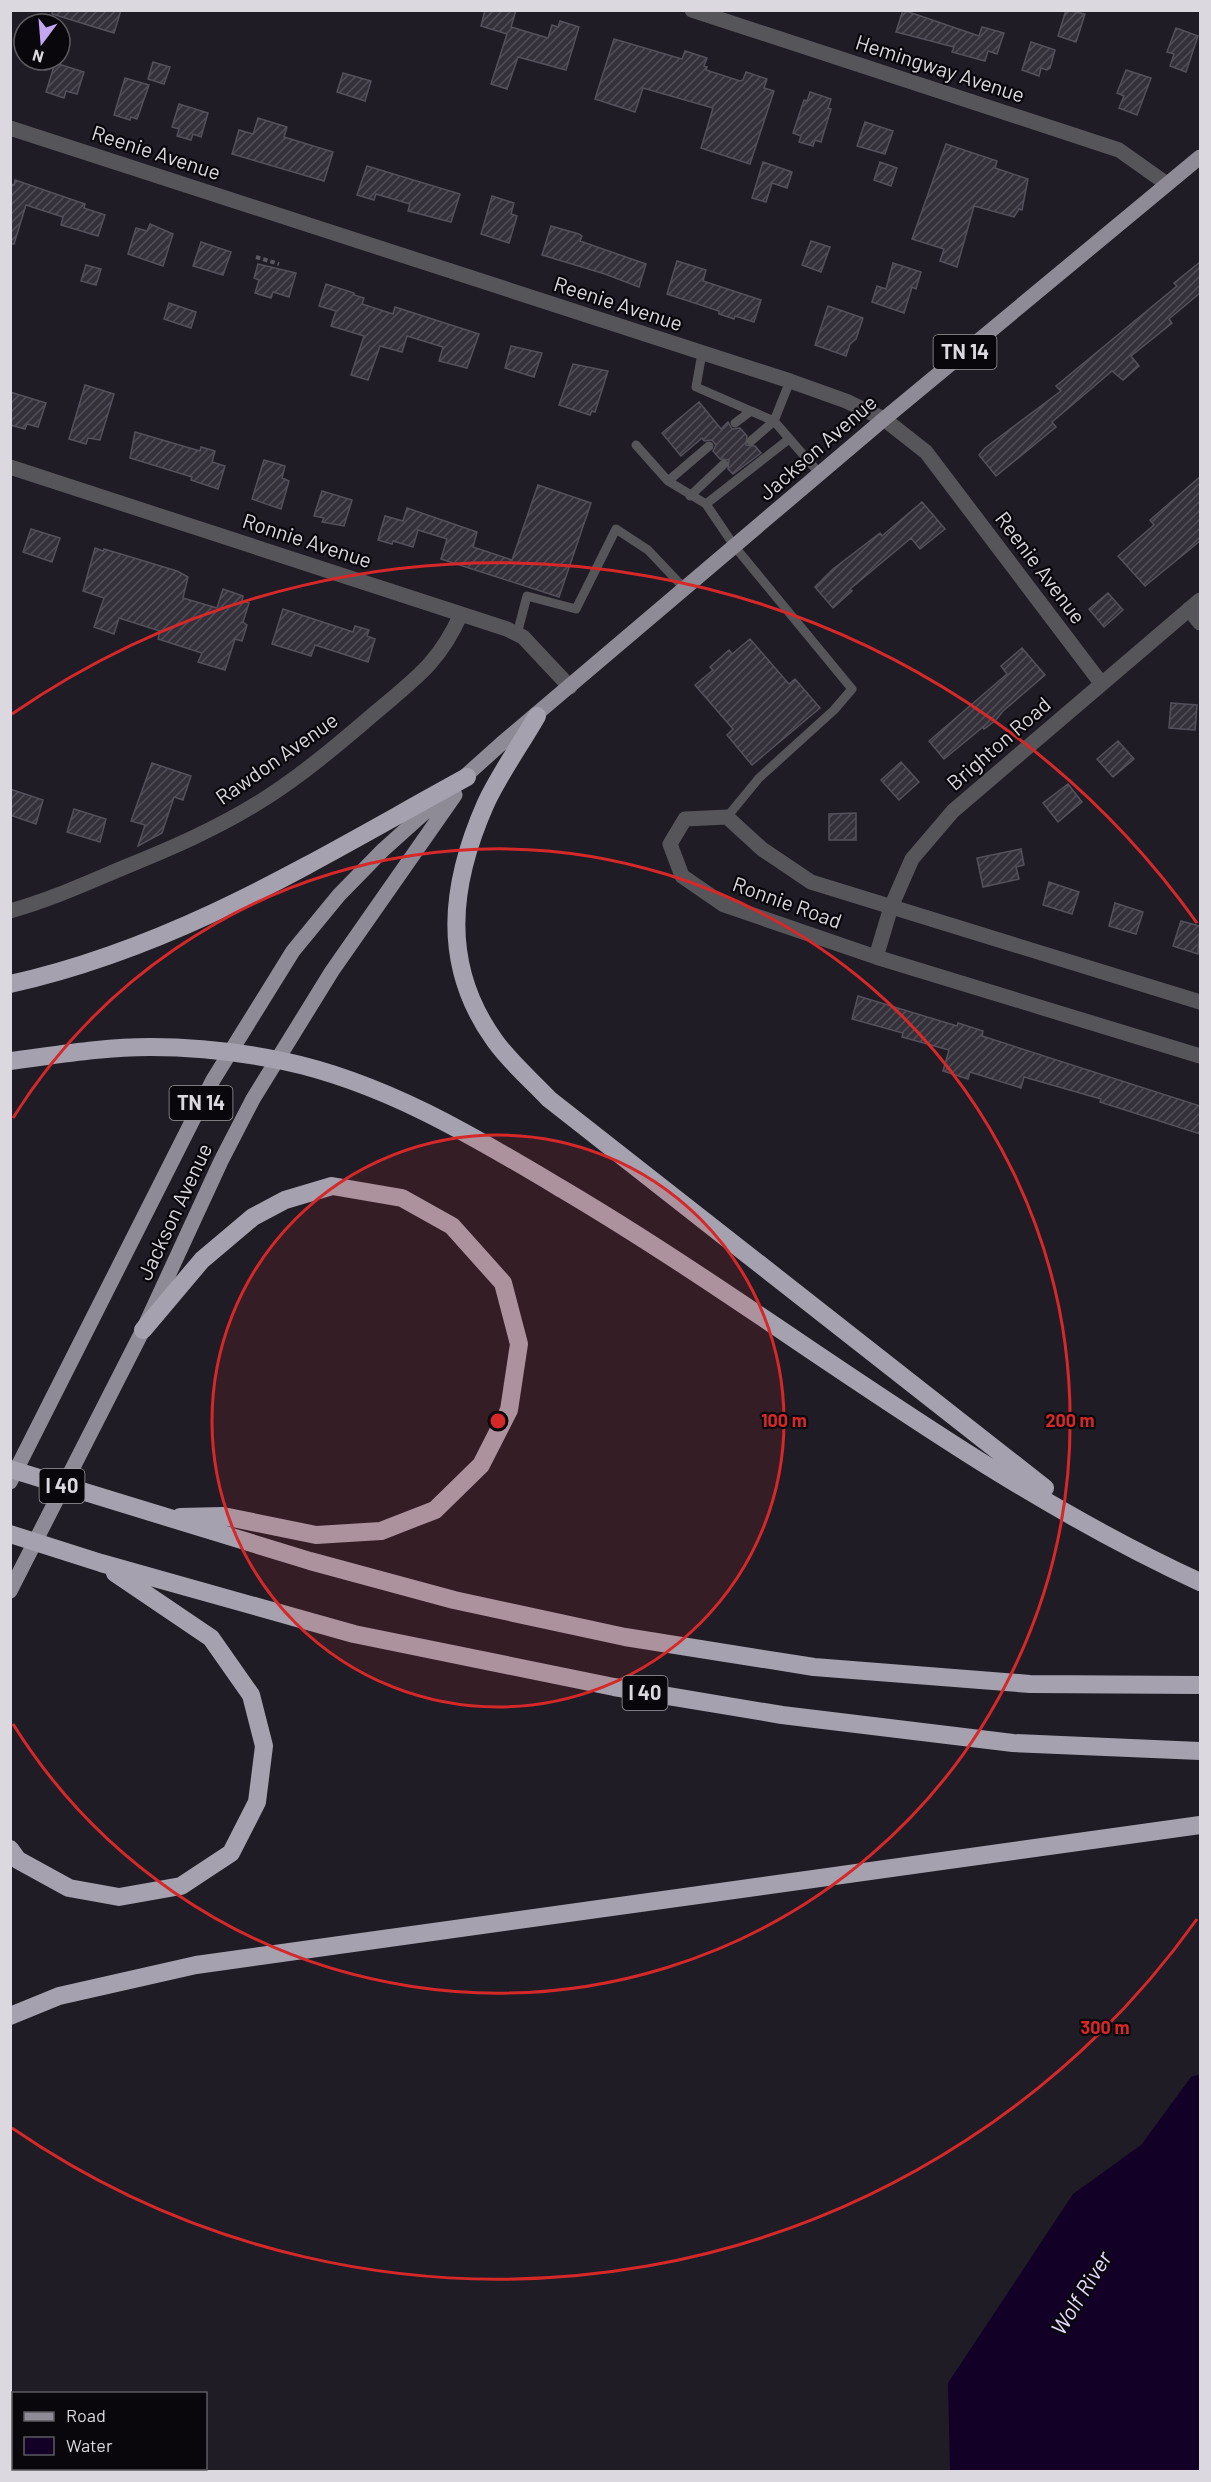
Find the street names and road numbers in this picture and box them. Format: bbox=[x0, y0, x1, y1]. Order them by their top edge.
street label: Hemingway Avenue bbox=[853, 28, 1028, 107]
street label: Reenie Avenue bbox=[89, 119, 224, 184]
street label: Reenie Avenue bbox=[551, 270, 686, 335]
road number: TN 14 bbox=[934, 335, 996, 369]
street label: Jackson Avenue bbox=[753, 389, 881, 505]
street label: Reenie Avenue bbox=[991, 506, 1091, 628]
street label: Ronnie Avenue bbox=[240, 507, 375, 572]
street label: Brighton Road bbox=[941, 691, 1055, 795]
street label: Rawdon Avenue bbox=[210, 706, 342, 809]
street label: Ronnie Road bbox=[730, 870, 845, 933]
road number: TN 14 bbox=[170, 1086, 232, 1120]
street label: Jackson Avenue bbox=[131, 1139, 216, 1284]
road number: I 40 bbox=[40, 1469, 84, 1503]
road number: I 40 bbox=[622, 1676, 668, 1710]

